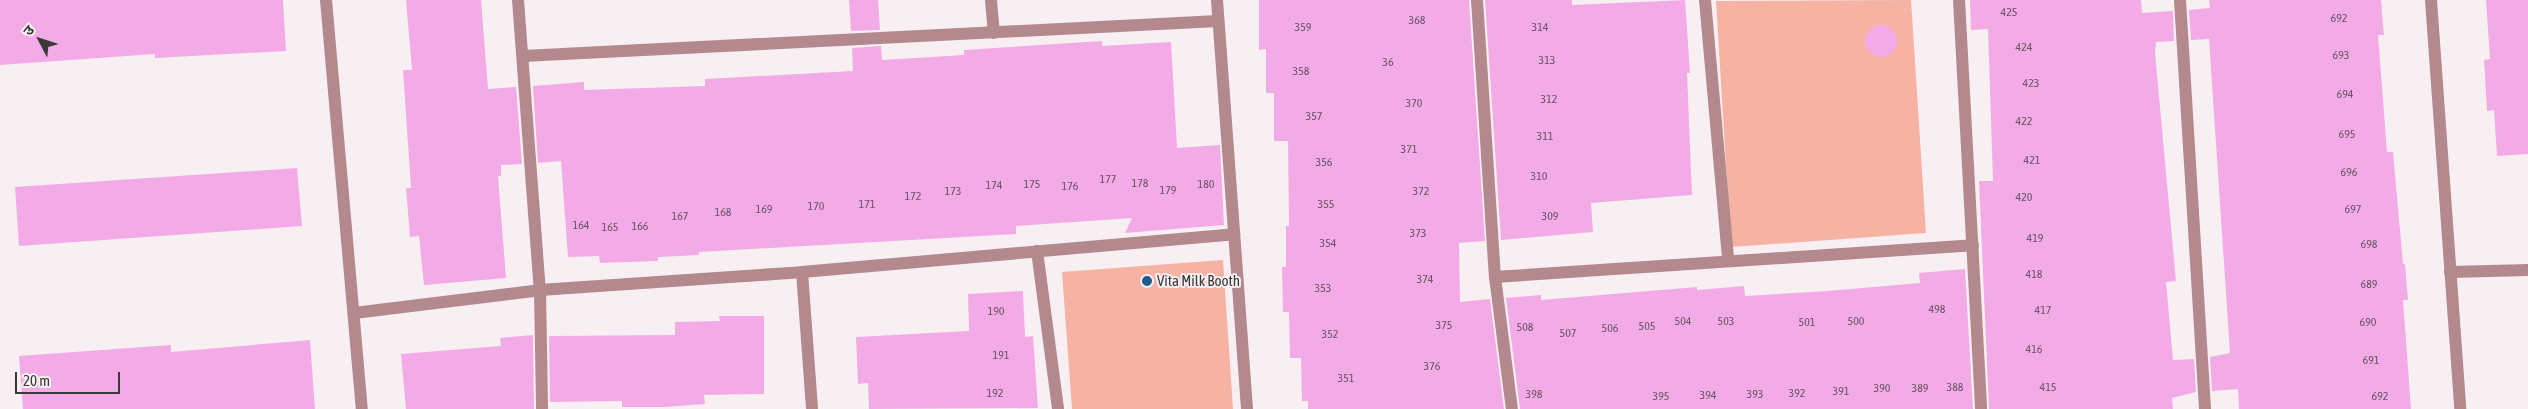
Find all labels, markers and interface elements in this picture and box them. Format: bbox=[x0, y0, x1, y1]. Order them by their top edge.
house number: 425 bbox=[2001, 6, 2017, 20]
house number: 692 bbox=[2331, 12, 2347, 26]
house number: 368 bbox=[1409, 14, 1425, 28]
north arrow bbox=[15, 15, 65, 65]
house number: 359 bbox=[1295, 21, 1311, 35]
house number: 314 bbox=[1532, 21, 1548, 35]
text: उ bbox=[20, 22, 37, 39]
house number: 424 bbox=[2016, 41, 2032, 55]
house number: 693 bbox=[2333, 49, 2349, 63]
house number: 313 bbox=[1539, 54, 1555, 68]
house number: 36 bbox=[1382, 56, 1394, 70]
house number: 358 bbox=[1293, 65, 1309, 79]
house number: 423 bbox=[2023, 77, 2039, 91]
house number: 694 bbox=[2337, 88, 2353, 102]
house number: 312 bbox=[1541, 93, 1557, 107]
house number: 370 bbox=[1406, 97, 1422, 111]
house number: 357 bbox=[1306, 110, 1322, 124]
house number: 422 bbox=[2016, 115, 2032, 129]
house number: 695 bbox=[2339, 128, 2355, 142]
house number: 311 bbox=[1537, 130, 1553, 144]
house number: 371 bbox=[1401, 143, 1417, 157]
house number: 421 bbox=[2024, 154, 2040, 168]
house number: 356 bbox=[1316, 156, 1332, 170]
house number: 696 bbox=[2341, 166, 2357, 180]
house number: 310 bbox=[1531, 170, 1547, 184]
house number: 177 bbox=[1100, 173, 1116, 187]
house number: 178 bbox=[1132, 177, 1148, 191]
house number: 175 bbox=[1024, 178, 1040, 192]
house number: 180 bbox=[1198, 178, 1214, 192]
house number: 174 bbox=[986, 179, 1002, 193]
house number: 176 bbox=[1062, 180, 1078, 194]
house number: 179 bbox=[1160, 184, 1176, 198]
house number: 173 bbox=[945, 185, 961, 199]
house number: 372 bbox=[1413, 185, 1429, 199]
house number: 172 bbox=[905, 190, 921, 204]
house number: 420 bbox=[2016, 191, 2032, 205]
house number: 171 bbox=[859, 198, 875, 212]
house number: 355 bbox=[1318, 198, 1334, 212]
house number: 170 bbox=[808, 200, 824, 214]
house number: 169 bbox=[756, 203, 772, 217]
house number: 697 bbox=[2345, 203, 2361, 217]
house number: 168 bbox=[715, 206, 731, 220]
house number: 167 bbox=[672, 210, 688, 224]
house number: 309 bbox=[1542, 210, 1558, 224]
house number: 164 bbox=[573, 219, 589, 233]
house number: 166 bbox=[632, 220, 648, 234]
house number: 165 bbox=[602, 221, 618, 235]
house number: 373 bbox=[1410, 227, 1426, 241]
house number: 419 bbox=[2027, 232, 2043, 246]
house number: 354 bbox=[1320, 237, 1336, 251]
house number: 698 bbox=[2361, 238, 2377, 252]
house number: 418 bbox=[2026, 268, 2042, 282]
place label: Vita Milk Booth bbox=[1157, 272, 1240, 290]
house number: 374 bbox=[1417, 273, 1433, 287]
marker: Vita Milk Booth bbox=[1141, 275, 1153, 287]
house number: 689 bbox=[2361, 278, 2377, 292]
house number: 353 bbox=[1315, 282, 1331, 296]
house number: 498 bbox=[1929, 303, 1945, 317]
house number: 417 bbox=[2035, 304, 2051, 318]
house number: 190 bbox=[988, 305, 1004, 319]
house number: 504 bbox=[1675, 315, 1691, 329]
house number: 503 bbox=[1718, 315, 1734, 329]
house number: 500 bbox=[1848, 315, 1864, 329]
house number: 501 bbox=[1799, 316, 1815, 330]
house number: 690 bbox=[2360, 316, 2376, 330]
house number: 375 bbox=[1436, 319, 1452, 333]
house number: 505 bbox=[1639, 320, 1655, 334]
house number: 508 bbox=[1517, 321, 1533, 335]
house number: 506 bbox=[1602, 322, 1618, 336]
house number: 507 bbox=[1560, 327, 1576, 341]
house number: 352 bbox=[1322, 328, 1338, 342]
house number: 416 bbox=[2026, 343, 2042, 357]
house number: 191 bbox=[993, 349, 1009, 363]
house number: 691 bbox=[2363, 354, 2379, 368]
house number: 376 bbox=[1424, 360, 1440, 374]
scale bar bbox=[18, 362, 122, 394]
text: 20 m bbox=[23, 372, 50, 389]
house number: 351 bbox=[1338, 372, 1354, 386]
house number: 388 bbox=[1947, 381, 1963, 395]
house number: 415 bbox=[2040, 381, 2056, 395]
house number: 390 bbox=[1874, 382, 1890, 396]
house number: 389 bbox=[1912, 382, 1928, 396]
house number: 391 bbox=[1833, 385, 1849, 399]
house number: 192 bbox=[987, 387, 1003, 401]
house number: 392 bbox=[1789, 387, 1805, 401]
house number: 398 bbox=[1526, 388, 1542, 402]
house number: 393 bbox=[1747, 388, 1763, 402]
house number: 394 bbox=[1700, 389, 1716, 403]
house number: 395 bbox=[1653, 390, 1669, 404]
house number: 692 bbox=[2372, 390, 2388, 404]

